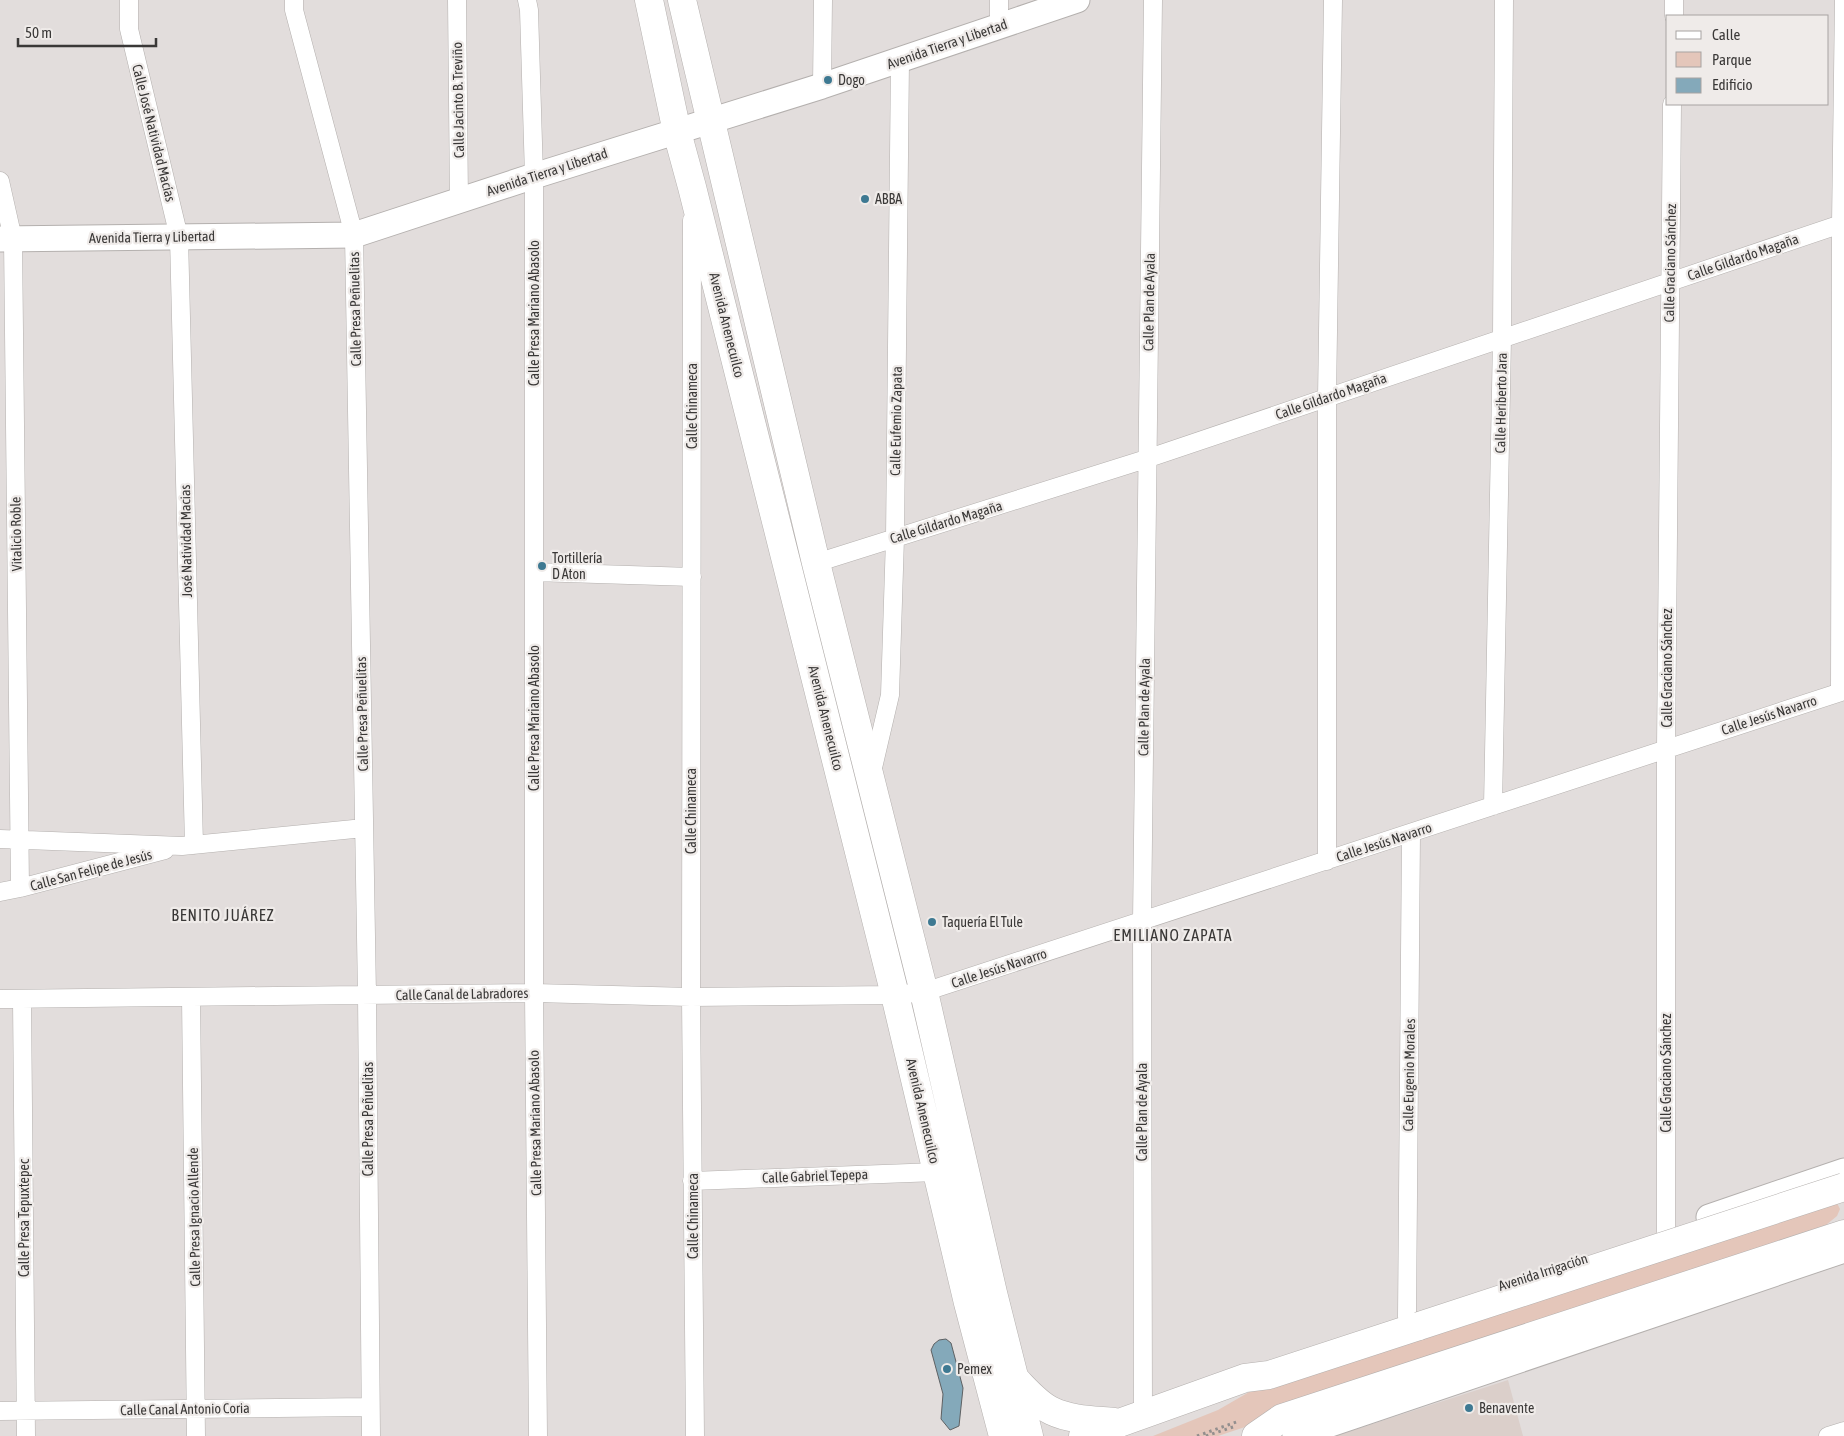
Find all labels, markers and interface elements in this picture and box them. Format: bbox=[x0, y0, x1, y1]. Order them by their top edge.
scale bar bbox=[18, 15, 155, 47]
legend bbox=[1666, 15, 1829, 105]
street label: Avenida Tierra y Libertad bbox=[885, 16, 1009, 72]
text: 50 m bbox=[25, 24, 52, 41]
text: Calle bbox=[1712, 26, 1741, 43]
street label: Calle Jacinto B. Treviño bbox=[449, 42, 467, 158]
text: Parque bbox=[1712, 51, 1752, 68]
street label: Calle José Natividad Macías bbox=[129, 63, 179, 203]
place label: Dogo bbox=[838, 72, 865, 88]
marker: Dogo bbox=[822, 74, 834, 86]
text: Edificio bbox=[1712, 76, 1753, 93]
street label: Avenida Tierra y Libertad bbox=[484, 145, 610, 199]
place label: ABBA bbox=[875, 191, 902, 207]
marker: ABBA bbox=[859, 193, 871, 205]
street label: Calle Graciano Sánchez bbox=[1661, 203, 1679, 323]
street label: Avenida Tierra y Libertad bbox=[89, 228, 215, 246]
street label: Calle Gildardo Magaña bbox=[1685, 230, 1801, 284]
street label: Calle Presa Mariano Abasolo bbox=[526, 240, 542, 386]
street label: Calle Presa Peñuelitas bbox=[346, 252, 364, 366]
street label: Calle Plan de Ayala bbox=[1140, 253, 1158, 351]
street label: Avenida Anenecuilco bbox=[706, 271, 748, 379]
street label: Calle Heriberto Jara bbox=[1492, 352, 1510, 454]
street label: Calle Chinameca bbox=[684, 363, 700, 449]
street label: Calle Eufemio Zapata bbox=[887, 366, 905, 476]
street label: Calle Gildardo Magaña bbox=[1273, 369, 1389, 423]
street label: José Natividad Macias bbox=[177, 484, 195, 597]
street label: Vitalicio Roble bbox=[7, 497, 25, 571]
street label: Calle Gildardo Magaña bbox=[888, 497, 1004, 547]
place label: Tortillería D Aton bbox=[552, 550, 603, 582]
marker: Tortillería D Aton bbox=[536, 560, 548, 572]
street label: Calle Graciano Sánchez bbox=[1659, 609, 1675, 727]
street label: Calle Presa Mariano Abasolo bbox=[526, 645, 542, 791]
street label: Calle Presa Peñuelitas bbox=[353, 657, 371, 771]
street label: Calle Plan de Ayala bbox=[1135, 658, 1153, 756]
street label: Avenida Anenecuilco bbox=[805, 664, 847, 772]
street label: Calle Jesús Navarro bbox=[1719, 692, 1819, 738]
street label: Calle Chinameca bbox=[683, 768, 699, 854]
street label: Calle Jesús Navarro bbox=[1334, 819, 1434, 865]
street label: Calle San Felipe de Jesús bbox=[28, 846, 154, 894]
district label: BENITO JUÁREZ bbox=[171, 906, 275, 924]
place label: Taquería El Tule bbox=[942, 914, 1023, 930]
marker: Taquería El Tule bbox=[926, 916, 938, 928]
district label: EMILIANO ZAPATA bbox=[1113, 926, 1233, 944]
street label: Calle Jesús Navarro bbox=[949, 945, 1049, 991]
street label: Calle Canal de Labradores bbox=[396, 985, 528, 1003]
street label: Calle Graciano Sánchez bbox=[1658, 1014, 1674, 1132]
street label: Calle Eugenio Morales bbox=[1400, 1018, 1418, 1132]
street label: Calle Presa Mariano Abasolo bbox=[526, 1050, 544, 1196]
street label: Avenida Anenecuilco bbox=[903, 1057, 943, 1165]
street label: Calle Presa Peñuelitas bbox=[360, 1062, 376, 1176]
street label: Calle Plan de Ayala bbox=[1134, 1063, 1150, 1161]
street label: Calle Presa Ignacio Allende bbox=[185, 1147, 203, 1287]
street label: Calle Presa Tepuxtepec bbox=[16, 1158, 32, 1277]
street label: Calle Gabriel Tepepa bbox=[762, 1166, 868, 1186]
street label: Calle Chinameca bbox=[685, 1173, 701, 1259]
street label: Avenida Irrigación bbox=[1496, 1250, 1590, 1294]
place label: Pemex bbox=[957, 1361, 992, 1377]
marker: Pemex bbox=[941, 1363, 953, 1375]
street label: Calle Canal Antonio Coria bbox=[120, 1400, 250, 1418]
place label: Benavente bbox=[1479, 1400, 1534, 1416]
marker: Benavente bbox=[1463, 1402, 1475, 1414]

